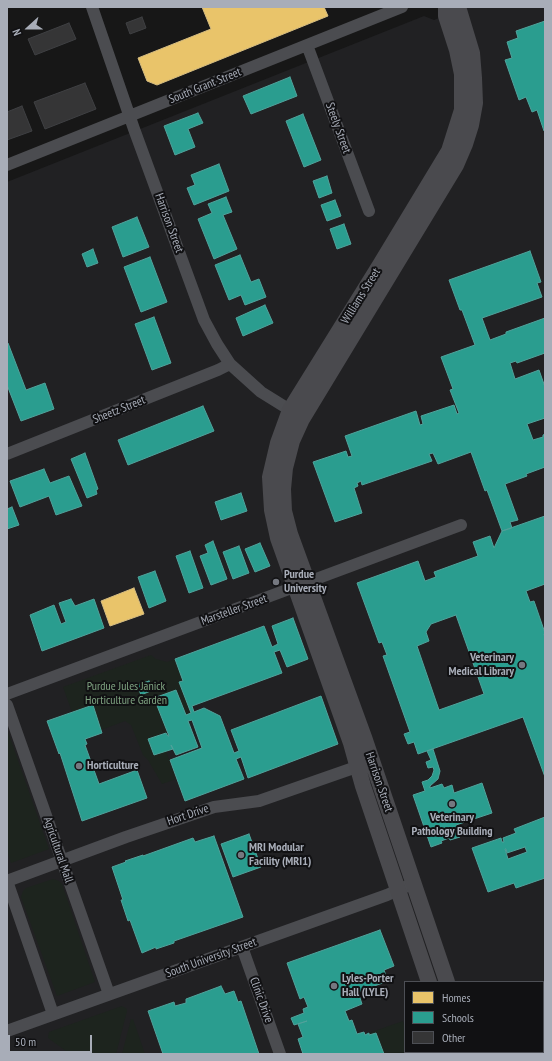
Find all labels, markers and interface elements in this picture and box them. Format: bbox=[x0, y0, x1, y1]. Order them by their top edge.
north arrow bbox=[8, 8, 48, 48]
text: N bbox=[9, 27, 24, 38]
street label: South Grant Street bbox=[167, 65, 243, 107]
street label: Steely Street bbox=[322, 101, 354, 155]
street label: Harrison Street bbox=[152, 191, 186, 255]
street label: Williams Street bbox=[338, 266, 384, 326]
street label: Sheetz Street bbox=[91, 393, 147, 427]
place label: Purdue University bbox=[284, 568, 327, 596]
marker: Purdue University bbox=[271, 577, 281, 587]
street label: Marsteller Street bbox=[199, 591, 269, 629]
place label: Veterinary Medical Library bbox=[448, 651, 514, 679]
marker: Veterinary Medical Library bbox=[517, 660, 527, 670]
park label: Purdue Jules Janick Horticulture Garden bbox=[85, 680, 167, 708]
street label: Harrison Street bbox=[362, 750, 396, 814]
place label: Horticulture bbox=[87, 759, 139, 773]
marker: Horticulture bbox=[74, 761, 84, 771]
marker: Veterinary Pathology Building bbox=[447, 799, 457, 809]
street label: Hort Drive bbox=[165, 801, 211, 829]
place label: Veterinary Pathology Building bbox=[411, 811, 493, 839]
street label: Agricultural Mall bbox=[40, 815, 76, 885]
place label: MRI Modular Facility (MRI1) bbox=[249, 841, 311, 869]
marker: MRI Modular Facility (MRI1) bbox=[236, 850, 246, 860]
street label: South University Street bbox=[164, 935, 258, 981]
place label: Lyles-Porter Hall (LYLE) bbox=[342, 972, 394, 1000]
street label: Clinic Drive bbox=[246, 975, 276, 1025]
marker: Lyles-Porter Hall (LYLE) bbox=[329, 981, 339, 991]
legend bbox=[404, 981, 544, 1053]
text: Homes bbox=[442, 990, 470, 1005]
text: Schools bbox=[442, 1010, 474, 1025]
scale bar bbox=[10, 1027, 94, 1053]
text: Other bbox=[442, 1030, 465, 1045]
text: 50 m bbox=[15, 1034, 36, 1049]

